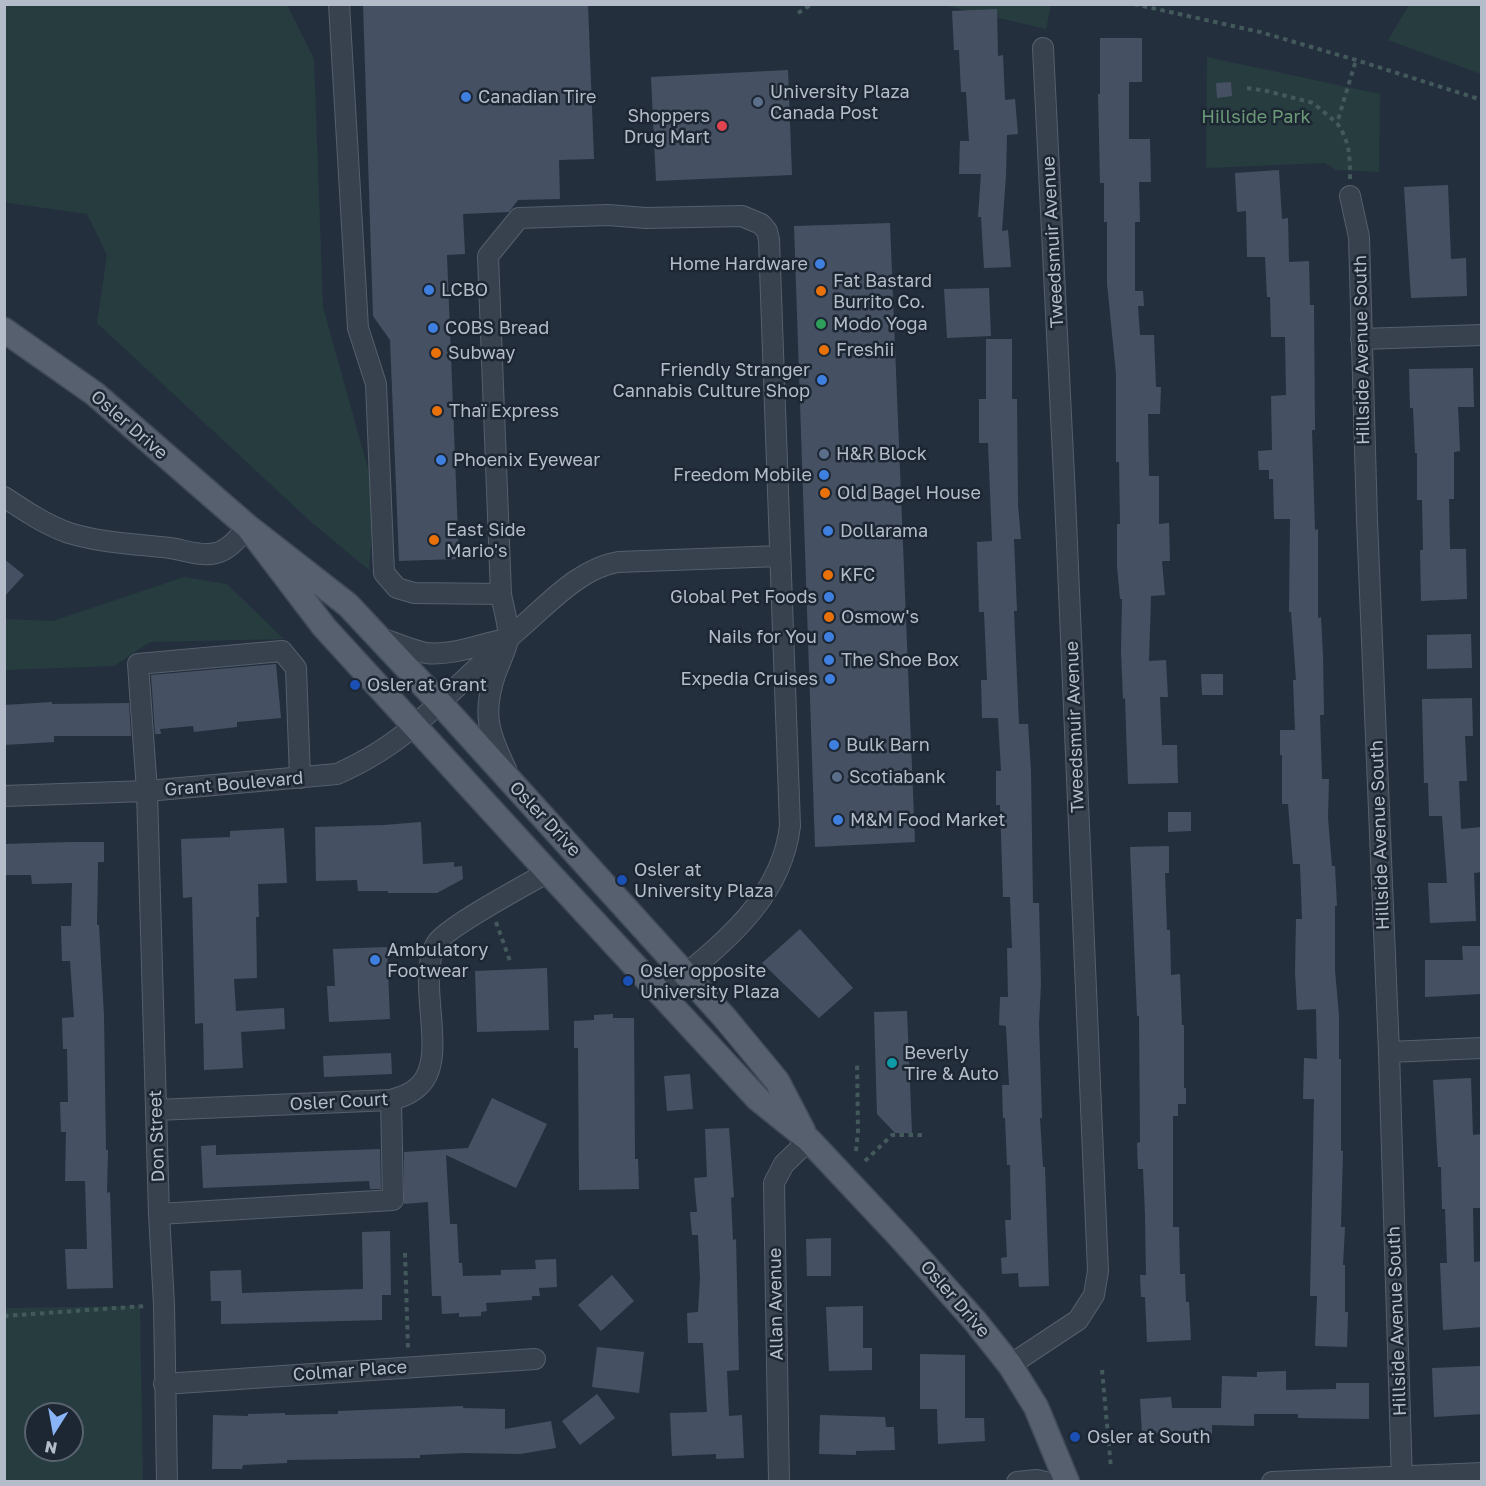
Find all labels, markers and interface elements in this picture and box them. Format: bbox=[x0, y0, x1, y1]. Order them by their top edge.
place label: University Plaza Canada Post bbox=[770, 81, 910, 124]
place label: Canadian Tire bbox=[478, 86, 597, 108]
marker: Canadian Tire bbox=[459, 90, 473, 104]
marker: University Plaza Canada Post bbox=[751, 95, 765, 109]
place label: Shoppers Drug Mart bbox=[624, 105, 710, 148]
park label: Hillside Park bbox=[1201, 106, 1311, 128]
marker: Shoppers Drug Mart bbox=[715, 119, 729, 133]
street label: Tweedsmuir Avenue bbox=[1038, 155, 1068, 329]
place label: Home Hardware bbox=[669, 253, 808, 275]
street label: Hillside Avenue South bbox=[1350, 255, 1374, 445]
marker: Home Hardware bbox=[813, 257, 827, 271]
place label: Fat Bastard Burrito Co. bbox=[833, 270, 932, 312]
place label: LCBO bbox=[441, 279, 488, 301]
marker: LCBO bbox=[422, 283, 436, 297]
marker: Fat Bastard Burrito Co. bbox=[814, 284, 828, 298]
place label: Modo Yoga bbox=[833, 313, 928, 335]
place label: COBS Bread bbox=[445, 317, 549, 339]
marker: Modo Yoga bbox=[814, 317, 828, 331]
marker: COBS Bread bbox=[426, 321, 440, 335]
place label: Freshii bbox=[836, 339, 894, 361]
place label: Subway bbox=[448, 342, 515, 364]
marker: Freshii bbox=[817, 343, 831, 357]
marker: Subway bbox=[429, 346, 443, 360]
place label: Friendly Stranger Cannabis Culture Shop bbox=[612, 359, 810, 401]
marker: Friendly Stranger Cannabis Culture Shop bbox=[815, 373, 829, 387]
street label: Osler Drive bbox=[86, 386, 172, 464]
place label: Thaï Express bbox=[449, 400, 559, 422]
marker: Thaï Express bbox=[430, 404, 444, 418]
place label: H&R Block bbox=[836, 443, 927, 465]
marker: H&R Block bbox=[817, 447, 831, 461]
place label: Phoenix Eyewear bbox=[453, 449, 600, 471]
marker: Phoenix Eyewear bbox=[434, 453, 448, 467]
place label: Freedom Mobile bbox=[673, 464, 812, 486]
marker: Freedom Mobile bbox=[817, 468, 831, 482]
place label: Old Bagel House bbox=[837, 482, 981, 504]
marker: Old Bagel House bbox=[818, 486, 832, 500]
place label: East Side Mario's bbox=[446, 519, 526, 562]
place label: Dollarama bbox=[840, 520, 928, 542]
marker: Dollarama bbox=[821, 524, 835, 538]
marker: East Side Mario's bbox=[427, 533, 441, 547]
place label: KFC bbox=[840, 564, 875, 586]
marker: KFC bbox=[821, 568, 835, 582]
place label: Global Pet Foods bbox=[670, 586, 817, 608]
marker: Global Pet Foods bbox=[822, 590, 836, 604]
place label: Osmow's bbox=[841, 606, 919, 628]
marker: Osmow's bbox=[822, 610, 836, 624]
place label: Nails for You bbox=[708, 626, 817, 648]
marker: Nails for You bbox=[822, 630, 836, 644]
street label: Tweedsmuir Avenue bbox=[1061, 641, 1089, 813]
place label: The Shoe Box bbox=[841, 649, 959, 671]
marker: The Shoe Box bbox=[822, 653, 836, 667]
place label: Expedia Cruises bbox=[681, 668, 818, 690]
marker: Expedia Cruises bbox=[823, 672, 837, 686]
place label: Osler at Grant bbox=[367, 674, 487, 696]
marker: Osler at Grant bbox=[348, 678, 362, 692]
place label: Bulk Barn bbox=[846, 734, 930, 756]
marker: Bulk Barn bbox=[827, 738, 841, 752]
street label: Hillside Avenue South bbox=[1366, 740, 1394, 930]
place label: Scotiabank bbox=[849, 766, 946, 788]
street label: Grant Boulevard bbox=[164, 767, 304, 801]
marker: Scotiabank bbox=[830, 770, 844, 784]
street label: Osler Drive bbox=[505, 777, 585, 861]
place label: M&M Food Market bbox=[850, 809, 1005, 831]
marker: M&M Food Market bbox=[831, 813, 845, 827]
place label: Osler at University Plaza bbox=[634, 859, 774, 902]
marker: Osler at University Plaza bbox=[615, 873, 629, 887]
place label: Ambulatory Footwear bbox=[387, 939, 488, 982]
marker: Ambulatory Footwear bbox=[368, 953, 382, 967]
place label: Osler opposite University Plaza bbox=[640, 960, 780, 1002]
marker: Osler opposite University Plaza bbox=[621, 974, 635, 988]
place label: Beverly Tire & Auto bbox=[904, 1042, 999, 1084]
marker: Beverly Tire & Auto bbox=[885, 1056, 899, 1070]
street label: Osler Court bbox=[289, 1089, 389, 1115]
street label: Don Street bbox=[145, 1090, 169, 1182]
street label: Hillside Avenue South bbox=[1383, 1226, 1411, 1416]
street label: Allan Avenue bbox=[764, 1248, 788, 1360]
street label: Osler Drive bbox=[916, 1256, 994, 1342]
street label: Colmar Place bbox=[292, 1356, 408, 1386]
north arrow bbox=[24, 1402, 84, 1462]
place label: Osler at South bbox=[1087, 1426, 1211, 1448]
marker: Osler at South bbox=[1068, 1430, 1082, 1444]
text: N bbox=[43, 1437, 59, 1459]

